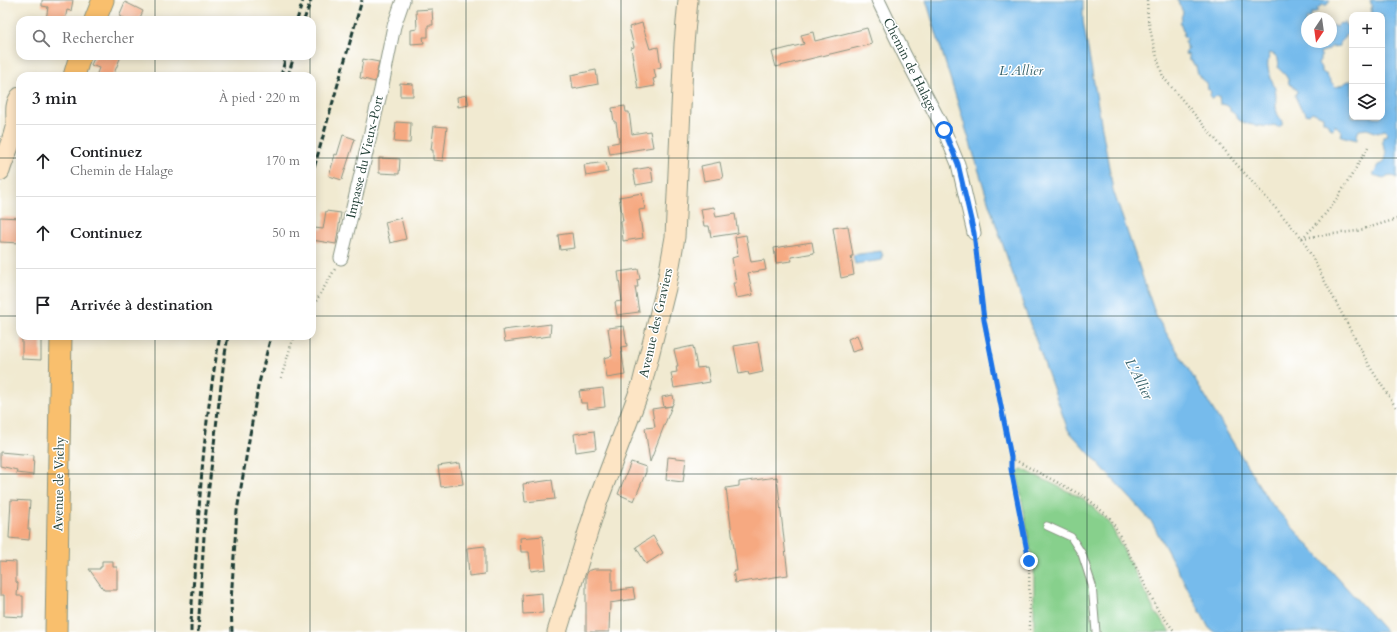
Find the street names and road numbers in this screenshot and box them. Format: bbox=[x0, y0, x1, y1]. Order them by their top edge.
street label: Chemin de Halage bbox=[879, 15, 942, 115]
street label: Impasse du Vieux-Port bbox=[342, 94, 388, 220]
street label: Avenue des Graviers bbox=[635, 266, 677, 380]
street label: Avenue de Vichy bbox=[49, 436, 69, 532]

